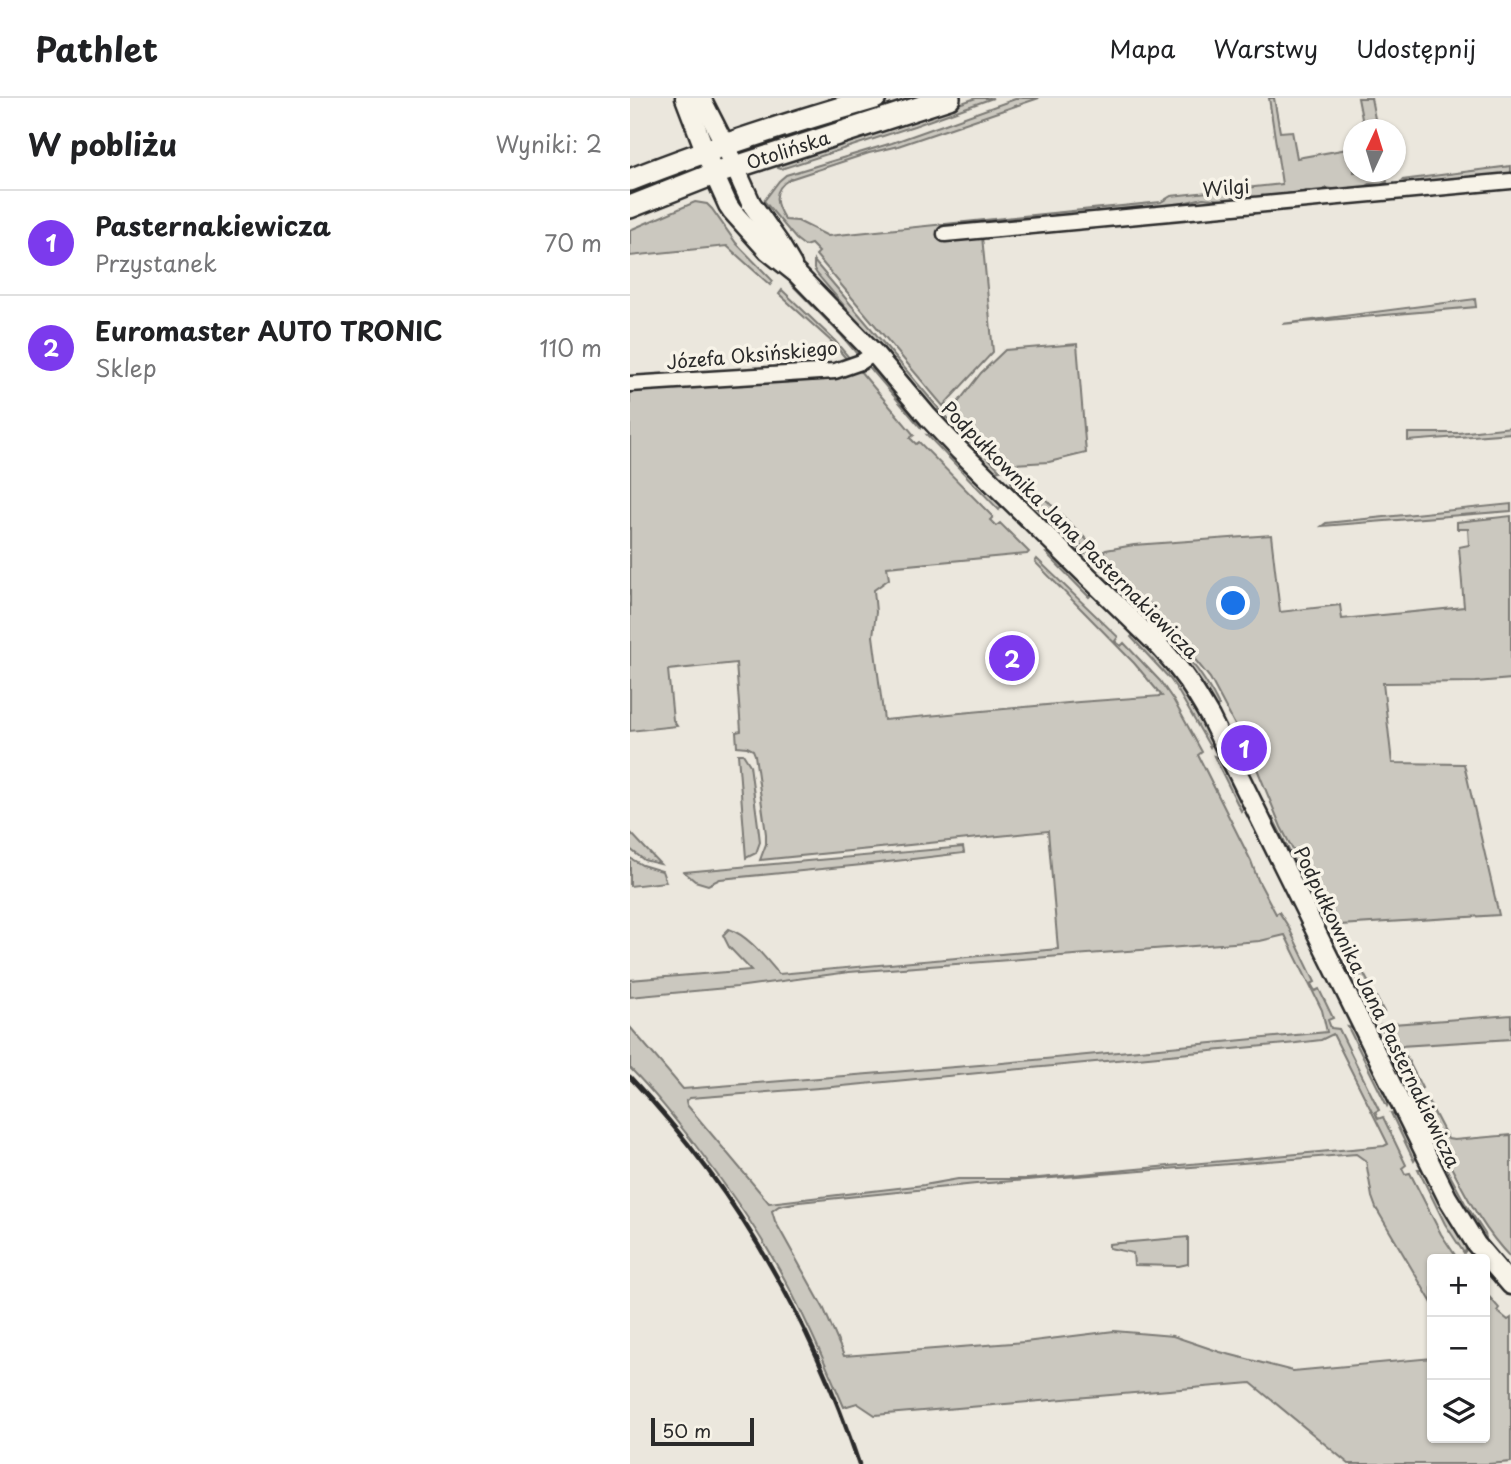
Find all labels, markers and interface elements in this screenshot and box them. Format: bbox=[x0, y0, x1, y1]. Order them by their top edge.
text: Pathlet bbox=[35, 23, 158, 73]
text: Mapa bbox=[1109, 30, 1175, 66]
text: Warstwy bbox=[1213, 30, 1318, 66]
text: Udostępnij bbox=[1356, 30, 1476, 66]
north arrow bbox=[1343, 119, 1406, 182]
text: W pobliżu bbox=[28, 121, 177, 166]
street label: Otolińska bbox=[742, 122, 833, 176]
text: Wyniki: 2 bbox=[496, 126, 602, 161]
street label: Wilgi bbox=[1201, 171, 1251, 203]
text: Pasternakiewicza bbox=[95, 206, 331, 245]
text: 1 bbox=[46, 225, 57, 260]
text: 70 m bbox=[544, 225, 602, 260]
text: Przystanek bbox=[95, 245, 217, 280]
text: Euromaster AUTO TRONIC bbox=[95, 311, 442, 350]
text: 2 bbox=[43, 330, 59, 365]
text: 110 m bbox=[540, 330, 602, 365]
street label: Józefa Oksińskiego bbox=[665, 333, 839, 375]
text: Sklep bbox=[95, 350, 157, 385]
street label: Podpułkownika Jana Pasternakiewicza bbox=[935, 394, 1207, 665]
your location bbox=[1216, 586, 1250, 620]
pin: 2 bbox=[989, 632, 1035, 684]
pin: 1 bbox=[1221, 722, 1267, 774]
street label: Podpułkownika Jana Pasternakiewicza bbox=[1288, 841, 1469, 1173]
map controls bbox=[1427, 1254, 1490, 1443]
button: + bbox=[1427, 1254, 1490, 1317]
button: − bbox=[1427, 1317, 1490, 1380]
button: layers bbox=[1427, 1380, 1490, 1443]
scale bar bbox=[651, 1415, 754, 1447]
text: 50 m bbox=[662, 1416, 711, 1444]

